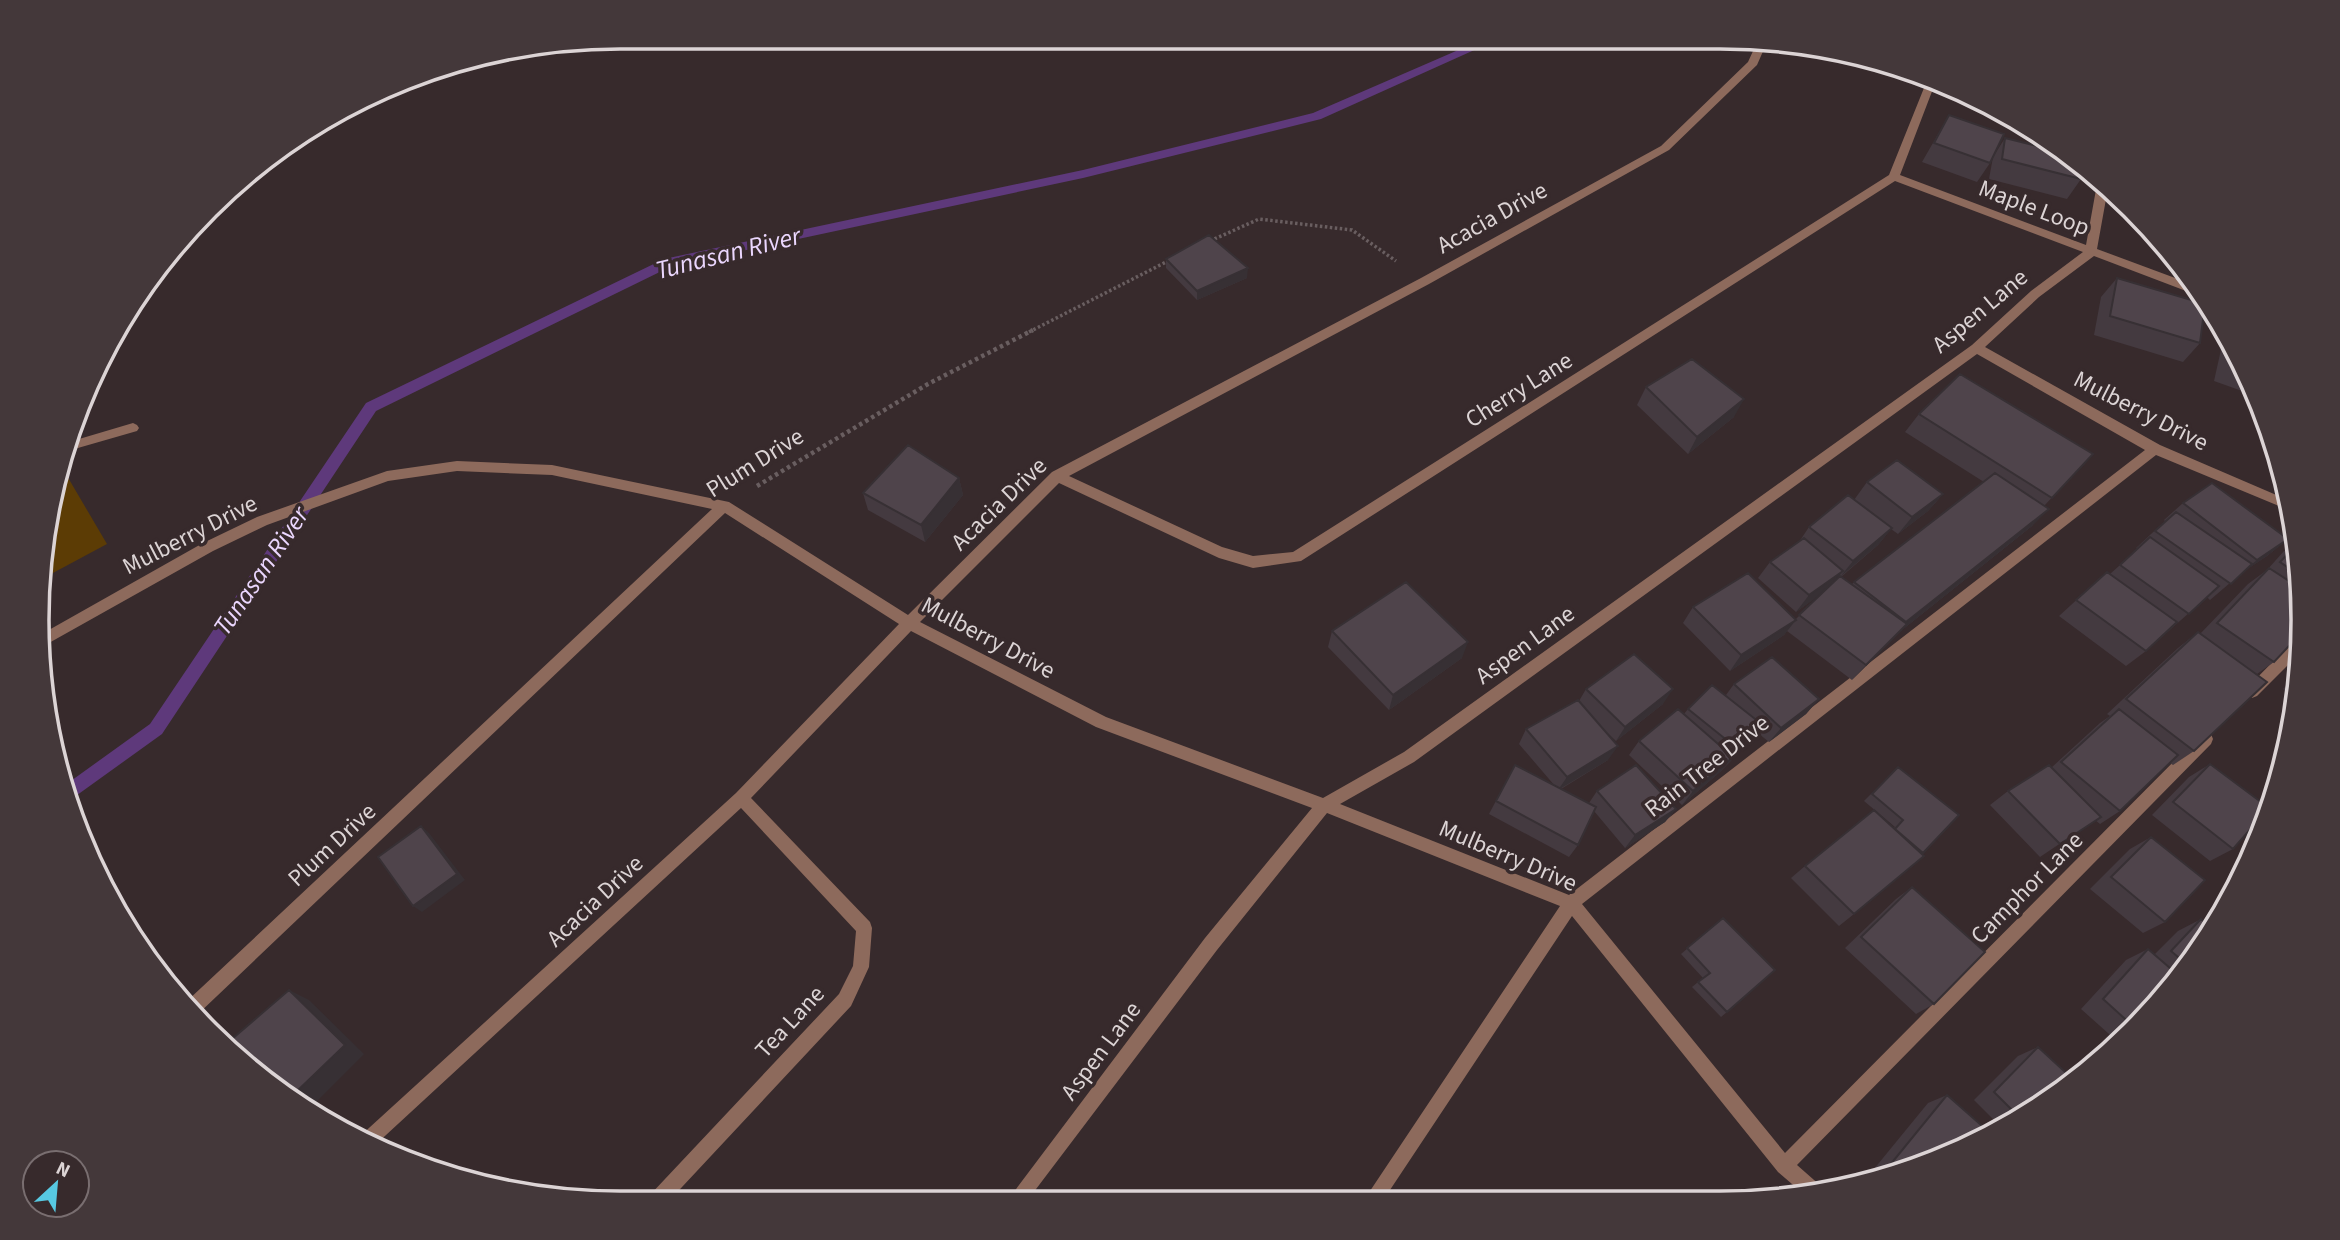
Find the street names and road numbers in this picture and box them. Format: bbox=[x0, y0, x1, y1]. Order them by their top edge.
street label: Maple Loop bbox=[1973, 171, 2095, 245]
street label: Acacia Drive bbox=[1430, 173, 1554, 263]
street label: Aspen Lane bbox=[1924, 260, 2036, 362]
street label: Cherry Lane bbox=[1459, 343, 1579, 437]
street label: Mulberry Drive bbox=[2068, 362, 2214, 460]
street label: Plum Drive bbox=[699, 419, 811, 507]
street label: Acacia Drive bbox=[943, 449, 1055, 559]
street label: Mulberry Drive bbox=[117, 486, 263, 584]
street label: Mulberry Drive bbox=[915, 588, 1061, 688]
street label: Aspen Lane bbox=[1468, 597, 1582, 693]
street label: Rain Tree Drive bbox=[1637, 706, 1777, 826]
street label: Plum Drive bbox=[280, 795, 384, 895]
street label: Mulberry Drive bbox=[1433, 811, 1583, 901]
street label: Camphor Lane bbox=[1963, 824, 2091, 952]
street label: Acacia Drive bbox=[539, 847, 651, 955]
street label: Tea Lane bbox=[747, 978, 833, 1066]
street label: Aspen Lane bbox=[1052, 994, 1150, 1108]

